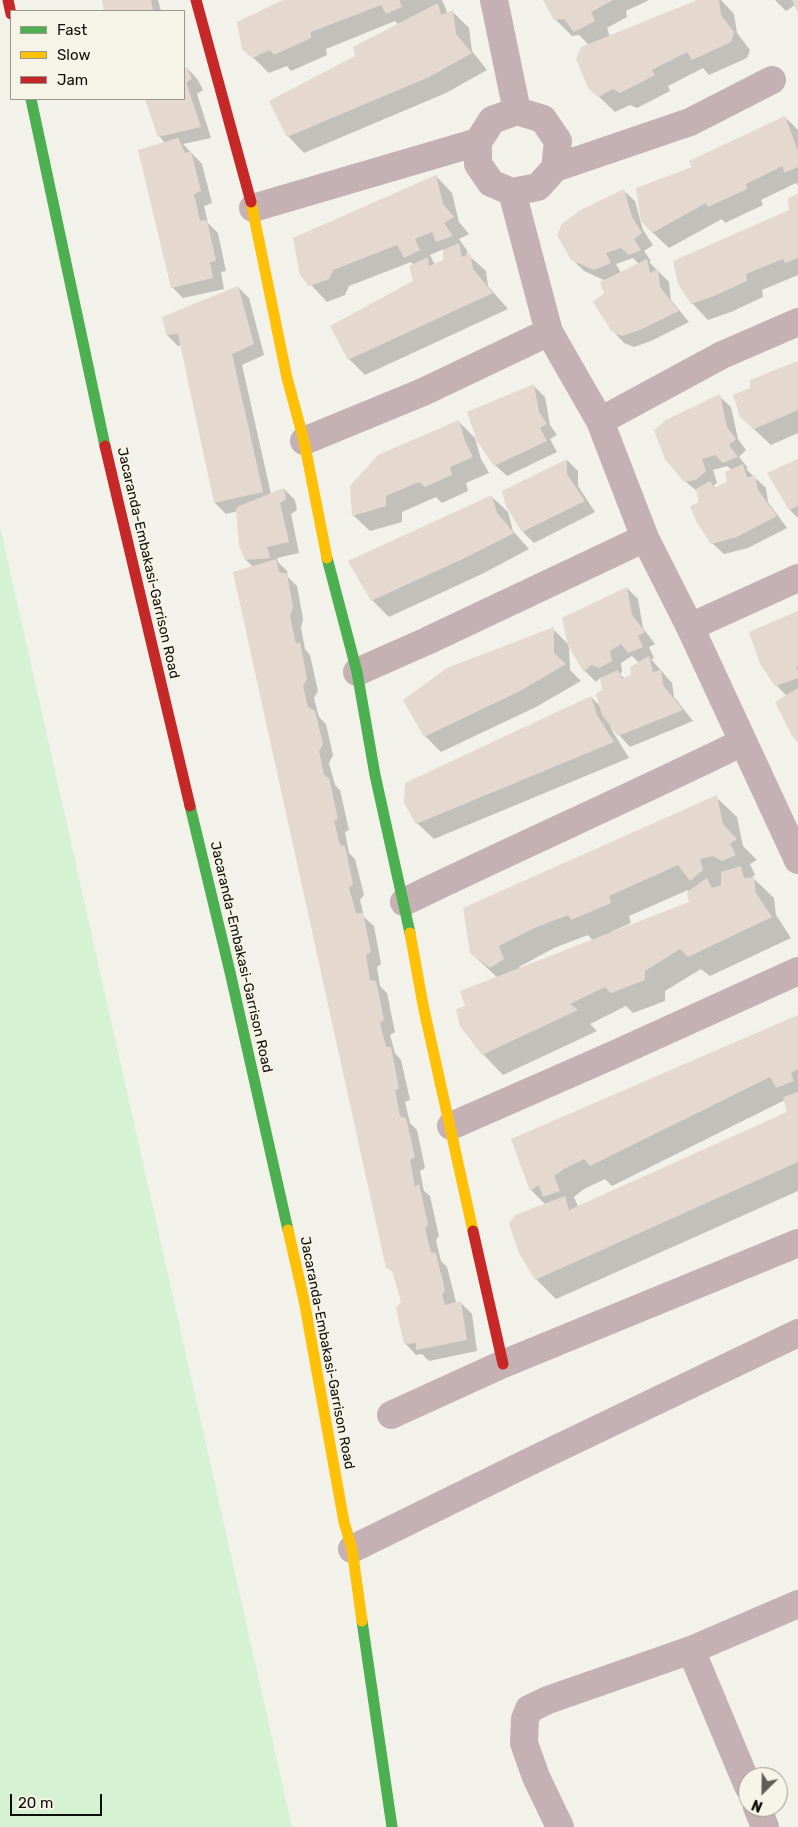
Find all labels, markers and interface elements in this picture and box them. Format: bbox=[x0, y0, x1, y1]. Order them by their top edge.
legend bbox=[10, 10, 185, 100]
text: Fast bbox=[57, 21, 87, 39]
text: Slow bbox=[57, 46, 90, 64]
text: Jam bbox=[57, 71, 88, 89]
street label: Jacaranda-Embakasi-Garrison Road bbox=[113, 446, 183, 680]
street label: Jacaranda-Embakasi-Garrison Road bbox=[206, 840, 276, 1074]
street label: Jacaranda-Embakasi-Garrison Road bbox=[296, 1235, 358, 1471]
north arrow bbox=[738, 1767, 788, 1817]
scale bar bbox=[12, 1784, 105, 1816]
text: 20 m bbox=[18, 1794, 53, 1812]
text: N bbox=[749, 1796, 765, 1815]

